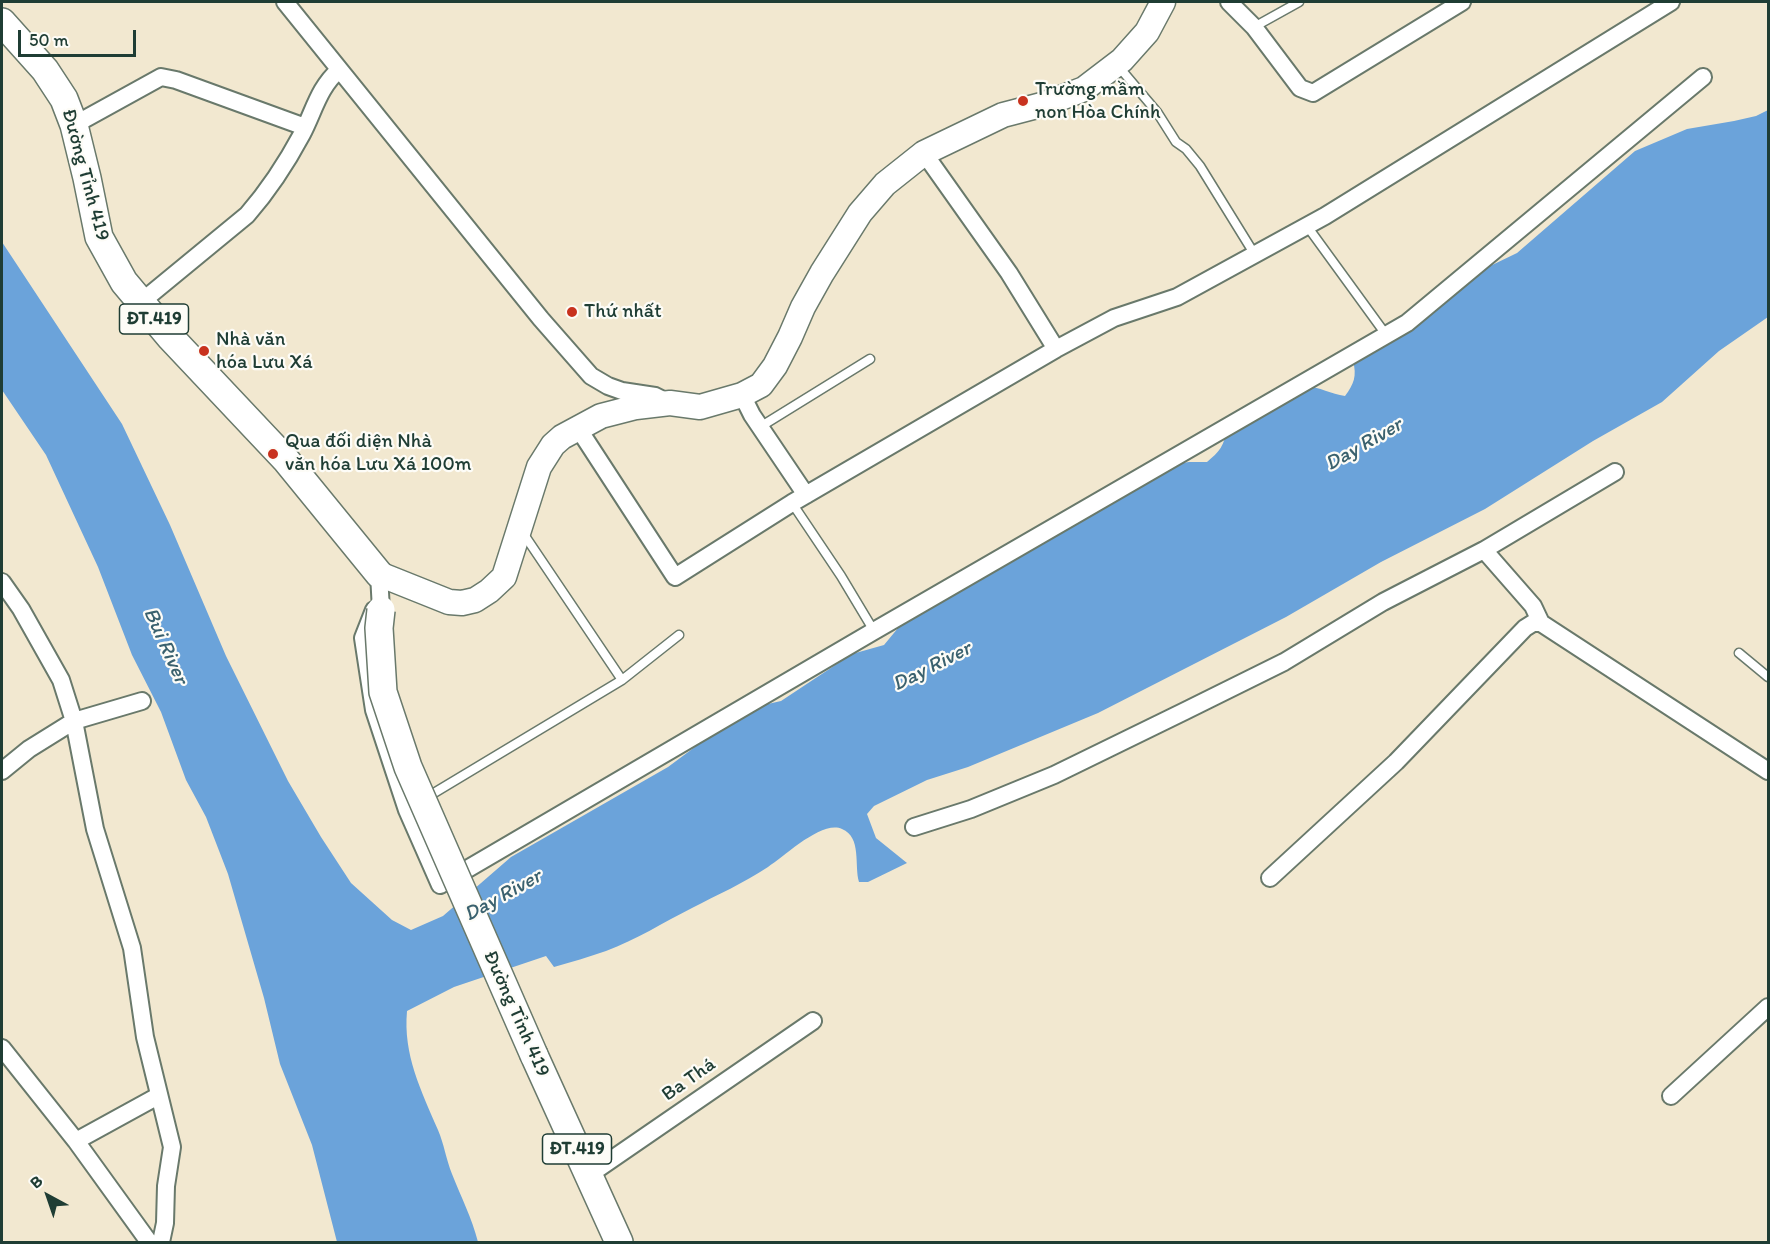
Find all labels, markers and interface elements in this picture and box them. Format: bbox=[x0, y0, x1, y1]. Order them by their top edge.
scale bar bbox=[21, 18, 140, 56]
text: 50 m bbox=[29, 29, 69, 51]
place label: Trường mầm non Hòa Chính bbox=[1035, 78, 1161, 125]
marker: Trường mầm non Hòa Chính bbox=[1016, 94, 1030, 108]
street label: Đường Tỉnh 419 bbox=[56, 106, 114, 244]
place label: Thứ nhất bbox=[584, 300, 662, 324]
road number: ĐT.419 bbox=[120, 304, 188, 334]
marker: Thứ nhất bbox=[565, 305, 579, 319]
place label: Nhà văn hóa Lưu Xá bbox=[216, 328, 313, 375]
marker: Nhà văn hóa Lưu Xá bbox=[197, 344, 211, 358]
water label: Day River bbox=[1321, 413, 1407, 477]
place label: Qua đối diện Nhà văn hóa Lưu Xá 100m bbox=[285, 430, 472, 477]
marker: Qua đối diện Nhà văn hóa Lưu Xá 100m bbox=[266, 447, 280, 461]
water label: Bui River bbox=[137, 604, 193, 688]
water label: Day River bbox=[888, 637, 976, 697]
water label: Day River bbox=[460, 864, 546, 928]
street label: Đường Tỉnh 419 bbox=[477, 947, 555, 1081]
street label: Ba Thá bbox=[657, 1053, 721, 1107]
road number: ĐT.419 bbox=[542, 1134, 612, 1164]
north arrow bbox=[18, 1166, 78, 1226]
text: B bbox=[26, 1171, 46, 1192]

